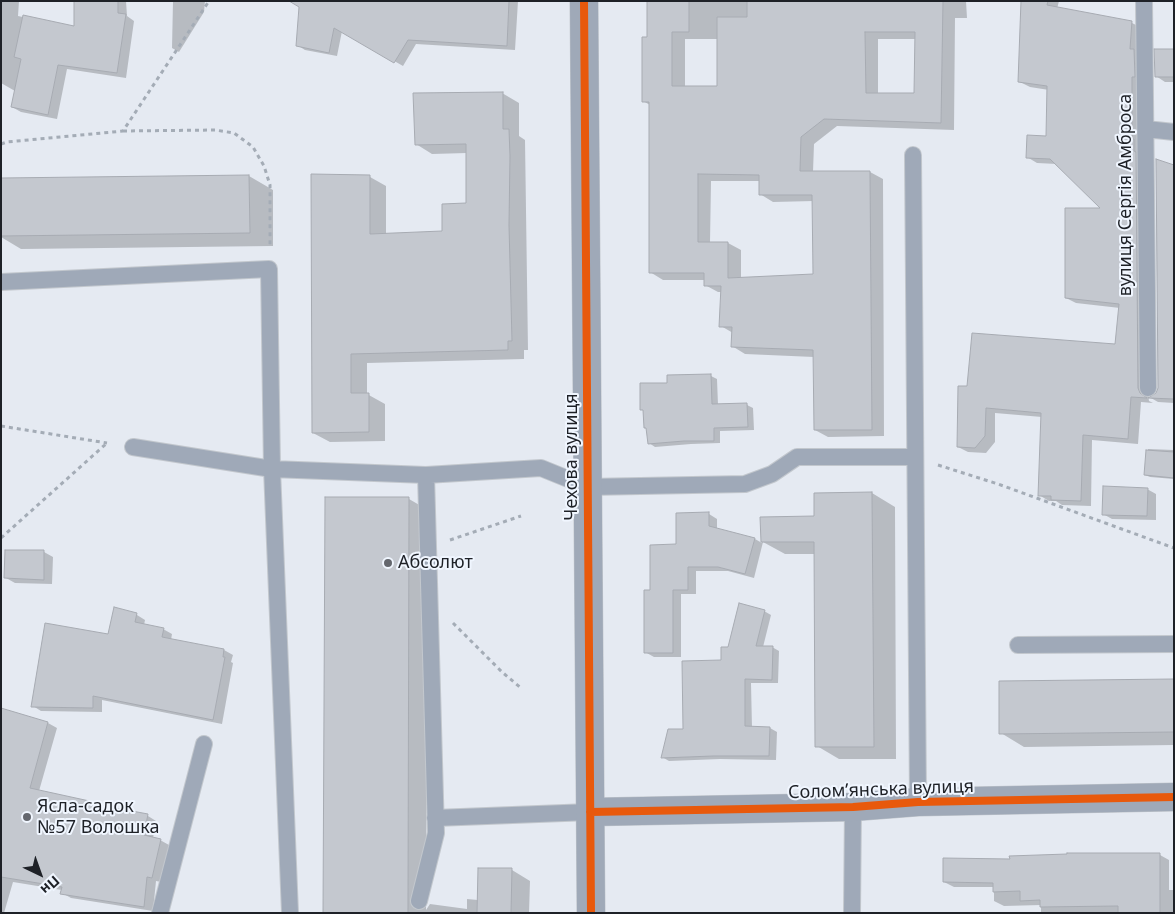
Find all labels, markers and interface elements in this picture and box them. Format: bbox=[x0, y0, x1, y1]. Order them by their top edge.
street label: вулиця Сергія Амброса bbox=[1115, 94, 1137, 296]
street label: Чехова вулиця bbox=[561, 393, 583, 521]
place label: Абсолют bbox=[398, 552, 473, 574]
marker: Абсолют bbox=[382, 557, 394, 569]
street label: Соломʼянська вулиця bbox=[788, 776, 974, 804]
place label: Ясла-садок №57 Волошка bbox=[37, 796, 160, 839]
marker: Ясла-садок №57 Волошка bbox=[21, 811, 33, 823]
north arrow bbox=[15, 849, 65, 899]
text: Пн bbox=[37, 872, 64, 899]

